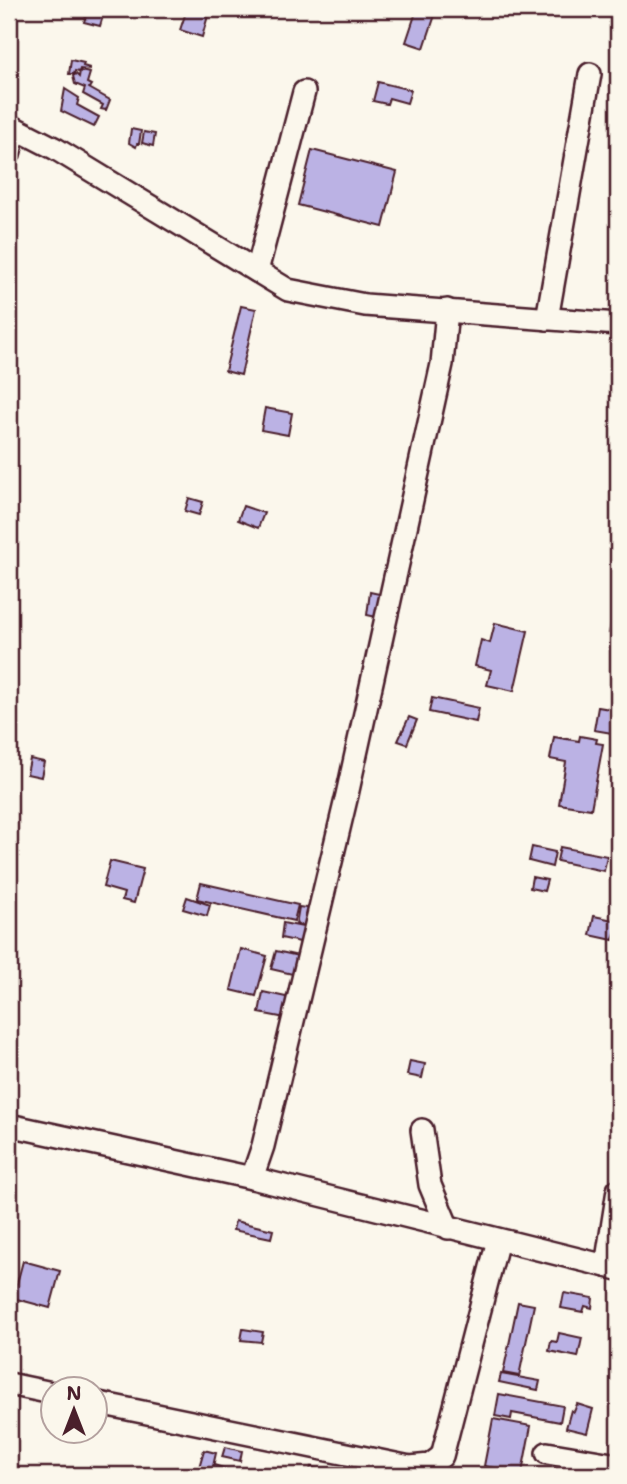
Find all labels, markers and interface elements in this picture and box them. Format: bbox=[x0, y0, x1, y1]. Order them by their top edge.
north arrow bbox=[38, 1376, 108, 1446]
text: N bbox=[66, 1381, 82, 1406]

